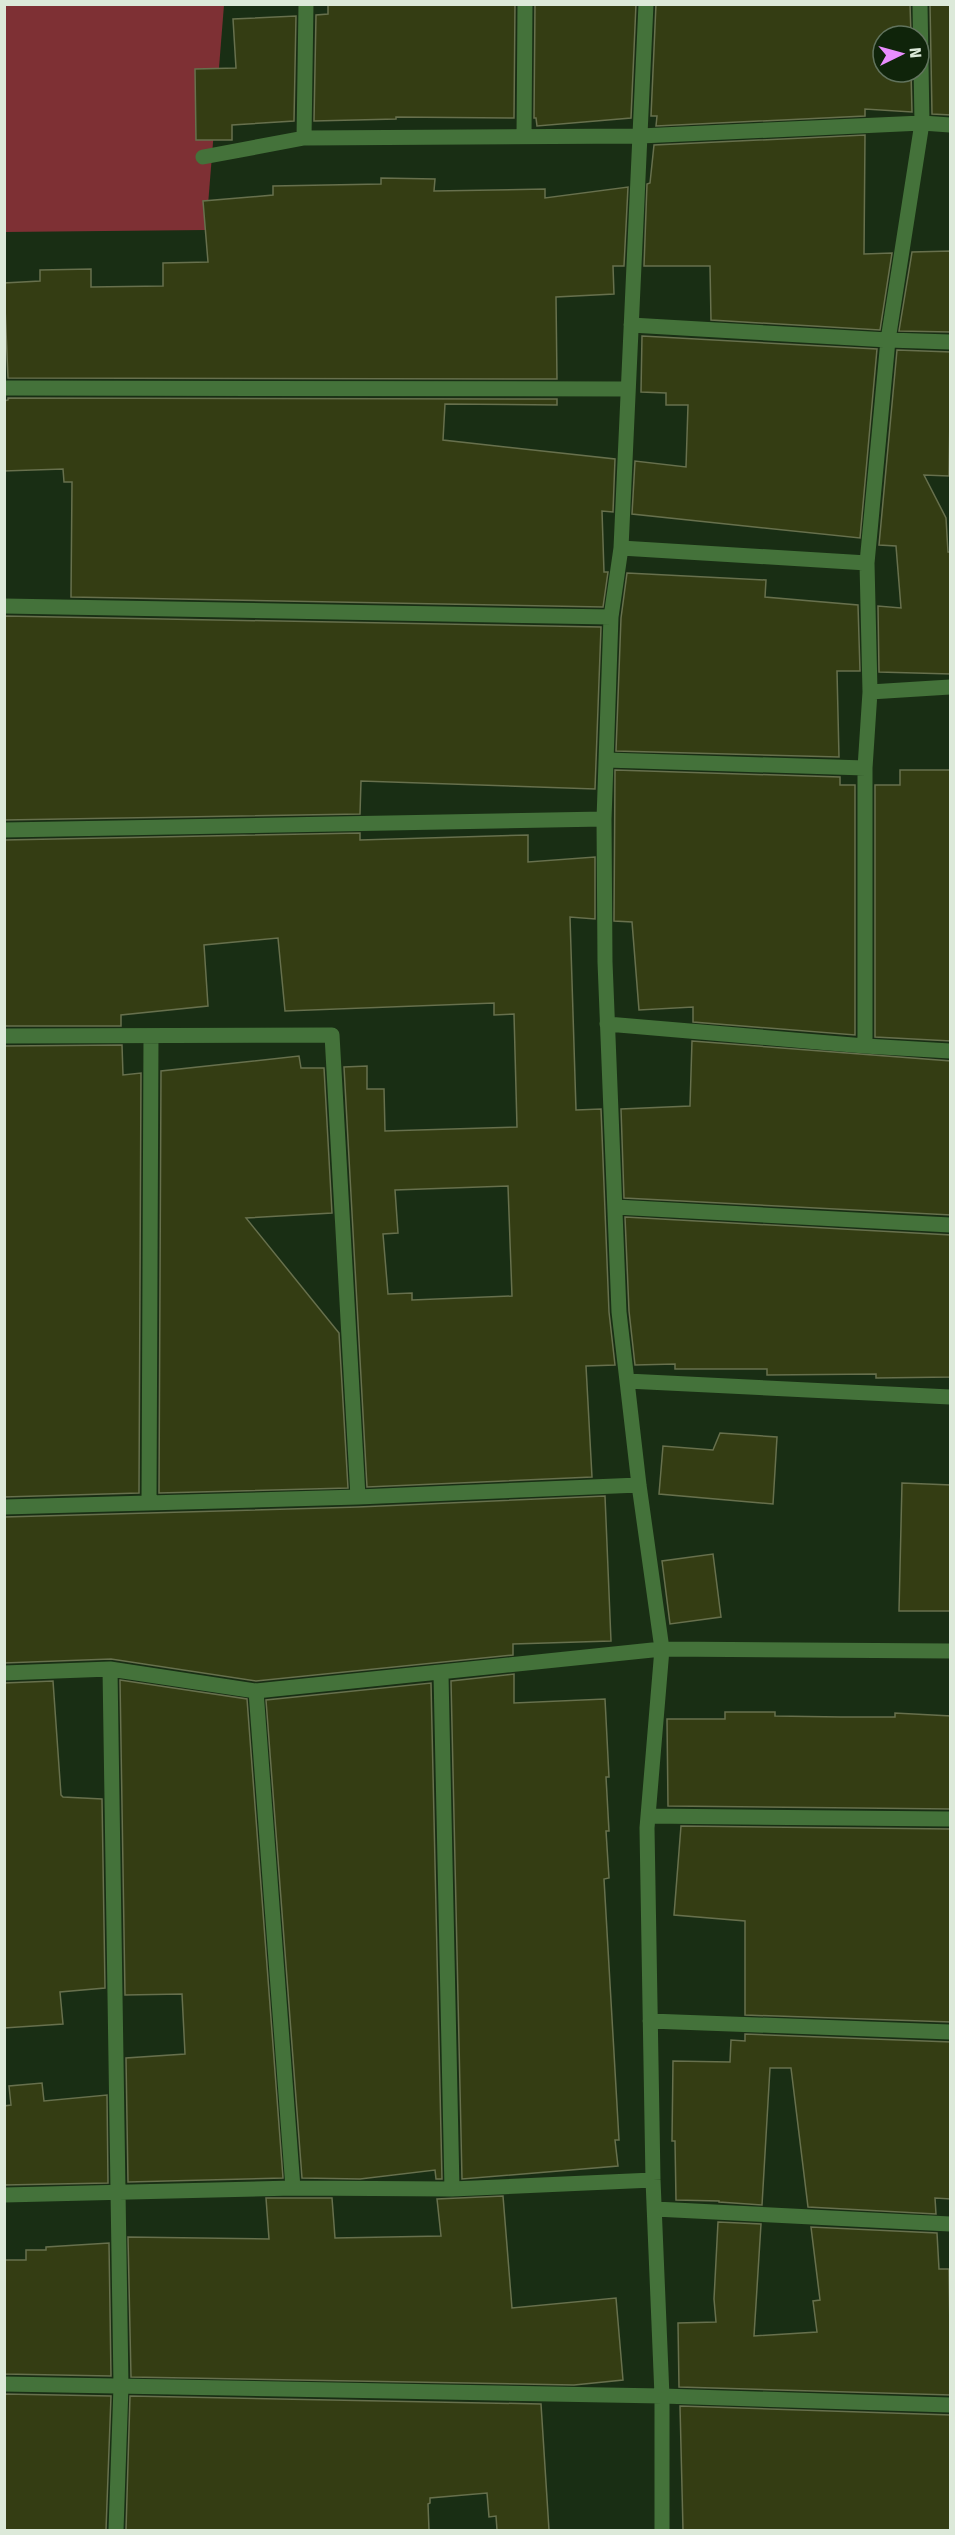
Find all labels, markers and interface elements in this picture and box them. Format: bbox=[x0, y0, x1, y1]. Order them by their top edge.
north arrow bbox=[871, 24, 931, 84]
text: N bbox=[906, 47, 925, 59]

